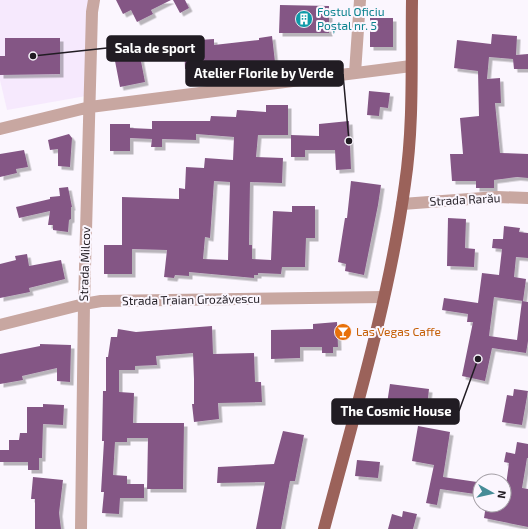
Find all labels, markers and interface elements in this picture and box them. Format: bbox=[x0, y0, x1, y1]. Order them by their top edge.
place label: Fostul Oficiu Poștal nr. 5 bbox=[317, 4, 385, 34]
building icon: Fostul Oficiu Poștal nr. 5 bbox=[294, 9, 314, 29]
callout: Sala de sport bbox=[107, 36, 204, 61]
text: Sala de sport bbox=[115, 40, 196, 56]
callout: Atelier Florile by Verde bbox=[186, 61, 343, 86]
text: Atelier Florile by Verde bbox=[194, 65, 334, 81]
street label: Strada Rarău bbox=[429, 190, 501, 208]
street label: Strada Milcov bbox=[76, 226, 92, 302]
street label: Strada Traian Grozăvescu bbox=[122, 291, 260, 307]
bar icon: Las Vegas Caffe bbox=[333, 322, 353, 342]
place label: Las Vegas Caffe bbox=[356, 324, 441, 338]
callout: The Cosmic House bbox=[332, 399, 459, 424]
text: The Cosmic House bbox=[340, 403, 452, 419]
north arrow bbox=[472, 473, 512, 513]
text: N bbox=[495, 490, 509, 499]

